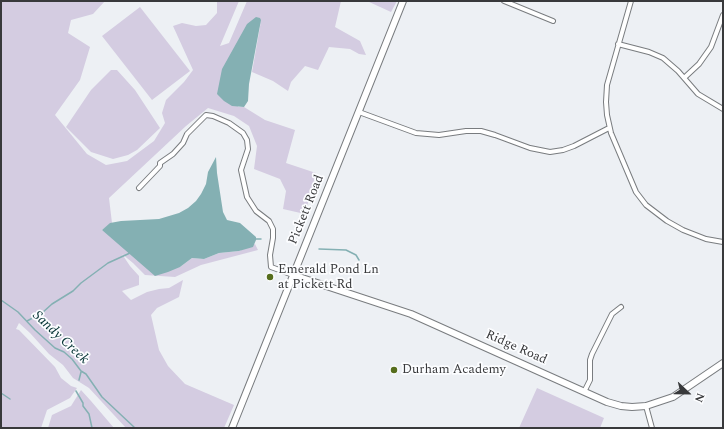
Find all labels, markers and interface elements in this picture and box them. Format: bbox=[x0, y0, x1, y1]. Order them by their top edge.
street label: Pickett Road bbox=[286, 173, 328, 247]
place label: Emerald Pond Ln at Pickett Rd bbox=[278, 262, 379, 293]
marker: Emerald Pond Ln at Pickett Rd bbox=[265, 272, 275, 282]
water label: Sandy Creek bbox=[28, 308, 92, 368]
street label: Ridge Road bbox=[483, 328, 549, 368]
place label: Durham Academy bbox=[402, 362, 506, 378]
marker: Durham Academy bbox=[389, 365, 399, 375]
north arrow bbox=[668, 373, 708, 413]
text: N bbox=[690, 390, 709, 405]

